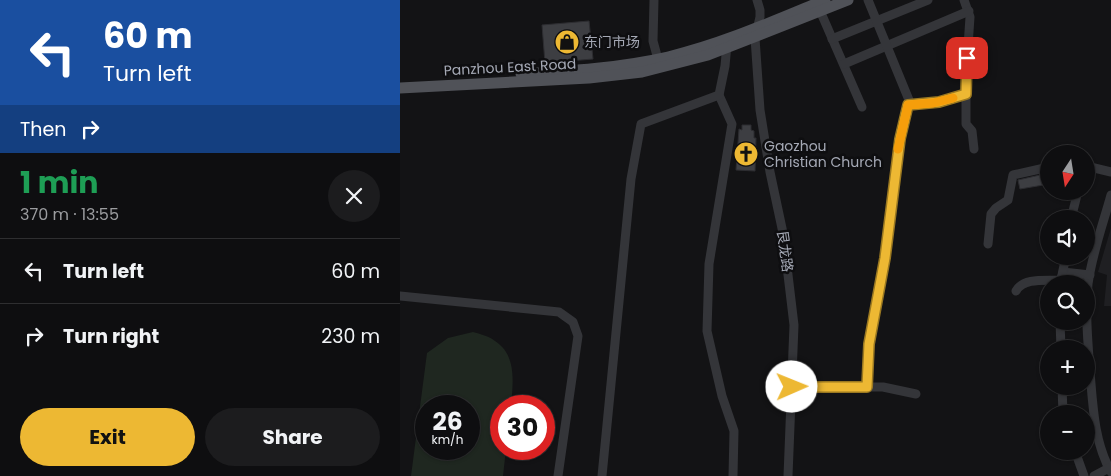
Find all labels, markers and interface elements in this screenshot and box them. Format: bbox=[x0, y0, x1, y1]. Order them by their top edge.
text: 60 m bbox=[103, 11, 193, 60]
icon: left bbox=[20, 20, 85, 85]
shop icon: 东门市场 bbox=[554, 29, 580, 55]
place label: 东门市场 bbox=[584, 32, 640, 52]
pin bbox=[946, 37, 988, 79]
icon: arrive bbox=[953, 44, 981, 72]
street label: Panzhou East Road bbox=[443, 54, 577, 80]
text: Turn left bbox=[103, 58, 191, 89]
icon: right bbox=[76, 115, 104, 143]
text: Then bbox=[20, 116, 66, 143]
place label: Gaozhou Christian Church bbox=[764, 136, 882, 172]
church icon: Gaozhou Christian Church bbox=[733, 141, 759, 167]
north arrow bbox=[1040, 145, 1095, 200]
map controls bbox=[1040, 145, 1095, 460]
text: 1 min bbox=[20, 161, 98, 204]
button: close bbox=[328, 170, 380, 222]
text: 370 m · 13:55 bbox=[20, 203, 119, 226]
button: sound bbox=[1040, 210, 1095, 265]
street label: 艮龙路 bbox=[772, 229, 798, 273]
icon: left bbox=[20, 257, 48, 285]
text: Turn left bbox=[63, 258, 144, 285]
text: 60 m bbox=[331, 258, 380, 285]
button: search bbox=[1040, 275, 1095, 330]
icon: right bbox=[20, 322, 48, 350]
text: Turn right bbox=[63, 323, 159, 350]
text: 230 m bbox=[321, 323, 380, 350]
button: + bbox=[1040, 340, 1095, 395]
position arrow bbox=[765, 360, 817, 412]
speed limit sign: 30 bbox=[490, 395, 555, 460]
text: 26 bbox=[432, 404, 463, 439]
button: − bbox=[1040, 405, 1095, 460]
button: Exit bbox=[20, 408, 195, 466]
button: Share bbox=[205, 408, 380, 466]
text: km/h bbox=[432, 431, 463, 448]

